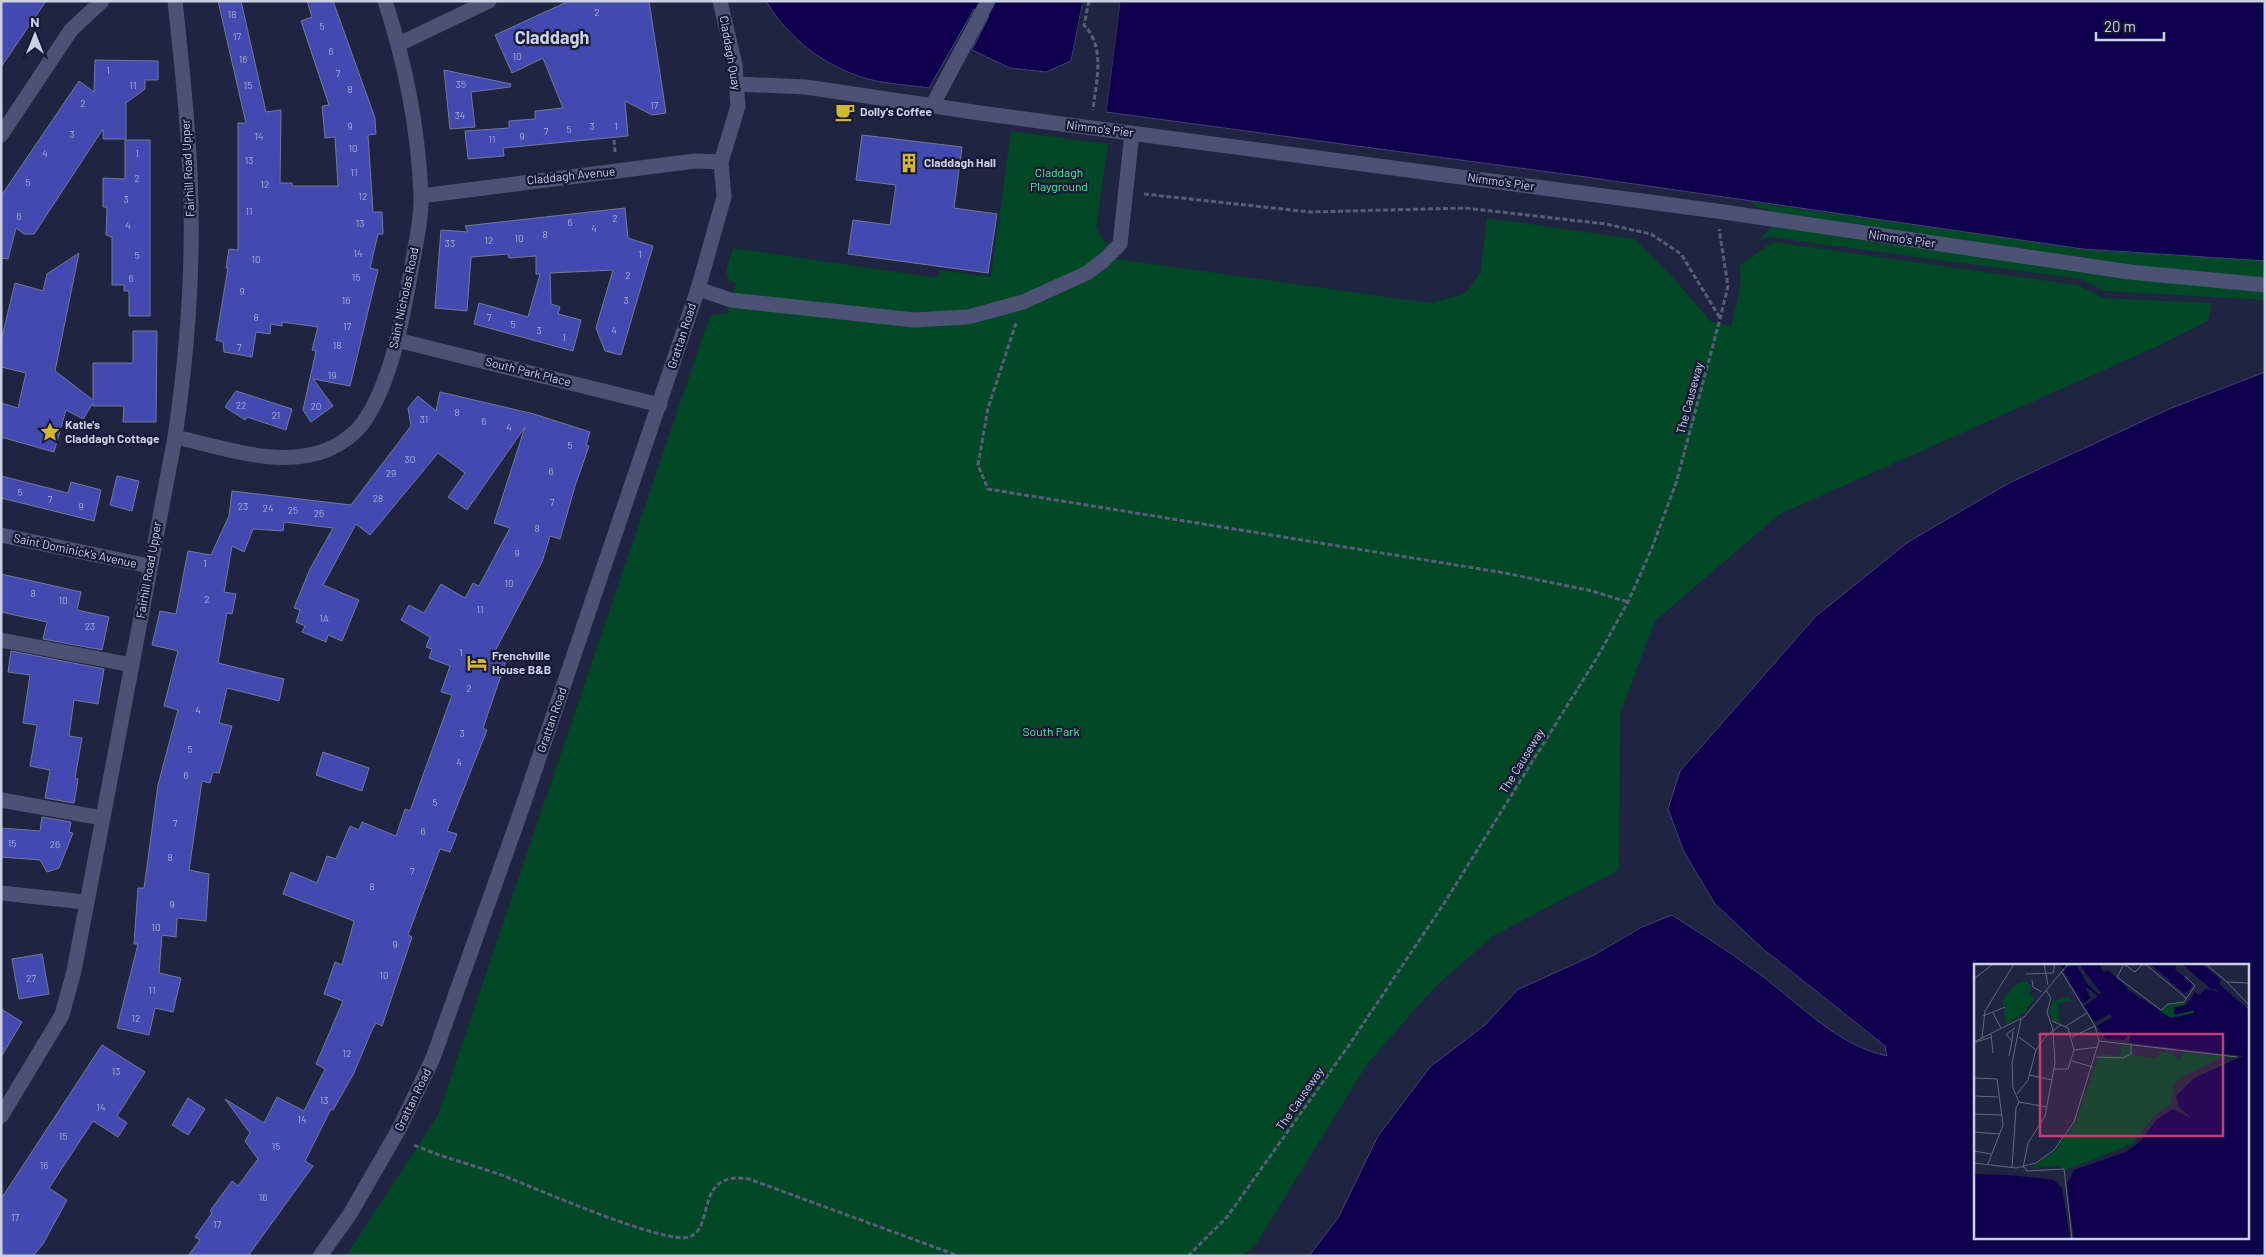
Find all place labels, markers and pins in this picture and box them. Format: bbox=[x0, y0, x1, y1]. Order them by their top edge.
cafe icon: Dolly's Coffee bbox=[834, 101, 856, 123]
place label: Dolly's Coffee bbox=[860, 104, 932, 118]
building icon: Claddagh Hall bbox=[898, 152, 920, 174]
place label: Claddagh Hall bbox=[924, 155, 996, 169]
place label: Katie's Claddagh Cottage bbox=[65, 417, 160, 445]
place icon: Katie's Claddagh Cottage bbox=[39, 421, 61, 443]
place label: Frenchville House B&B bbox=[492, 648, 551, 676]
hotel icon: Frenchville House B&B bbox=[466, 652, 488, 674]

